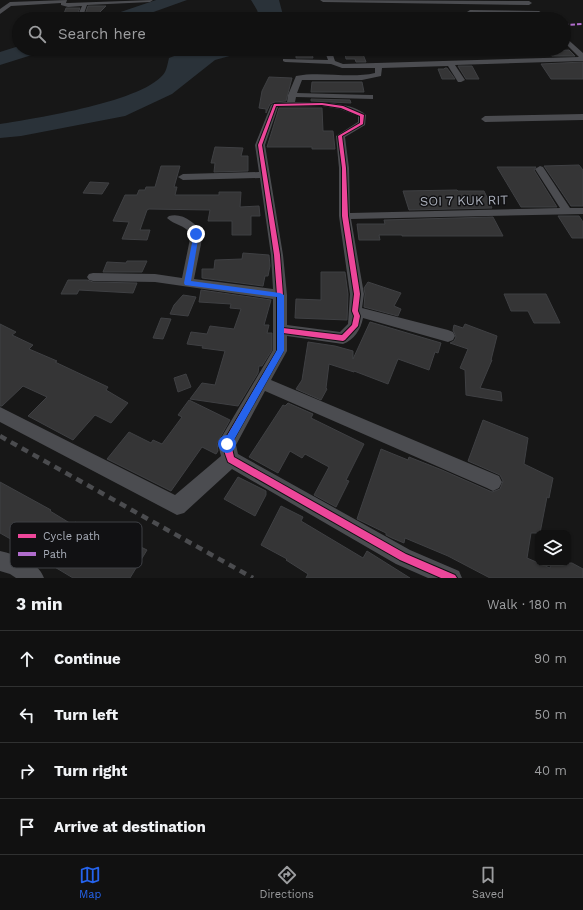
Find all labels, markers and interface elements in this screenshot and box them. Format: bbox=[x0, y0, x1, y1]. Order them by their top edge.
search box bbox=[12, 12, 571, 56]
icon: search bbox=[26, 23, 48, 45]
text: Search here bbox=[58, 25, 146, 43]
street label: SOI 7 KUK RIT bbox=[420, 192, 508, 209]
route end bbox=[187, 225, 205, 243]
route start bbox=[218, 435, 236, 453]
legend bbox=[10, 522, 142, 568]
text: Cycle path bbox=[43, 530, 100, 543]
map controls bbox=[535, 530, 571, 566]
button: layers bbox=[535, 530, 571, 566]
text: Path bbox=[43, 548, 67, 561]
text: 3 min bbox=[16, 594, 62, 614]
text: Walk · 180 m bbox=[487, 597, 567, 612]
icon: ahead bbox=[16, 648, 38, 670]
text: Continue bbox=[54, 650, 121, 668]
text: 90 m bbox=[534, 651, 567, 666]
icon: left bbox=[16, 704, 38, 726]
text: Turn left bbox=[54, 706, 118, 724]
text: 50 m bbox=[535, 707, 567, 722]
icon: right bbox=[16, 760, 38, 782]
text: Turn right bbox=[54, 762, 127, 780]
text: 40 m bbox=[534, 763, 567, 778]
icon: arrive bbox=[16, 816, 38, 838]
text: Arrive at destination bbox=[54, 818, 206, 836]
tab: Map bbox=[79, 864, 101, 901]
tab: Directions bbox=[260, 864, 314, 901]
tab: Saved bbox=[472, 864, 504, 901]

